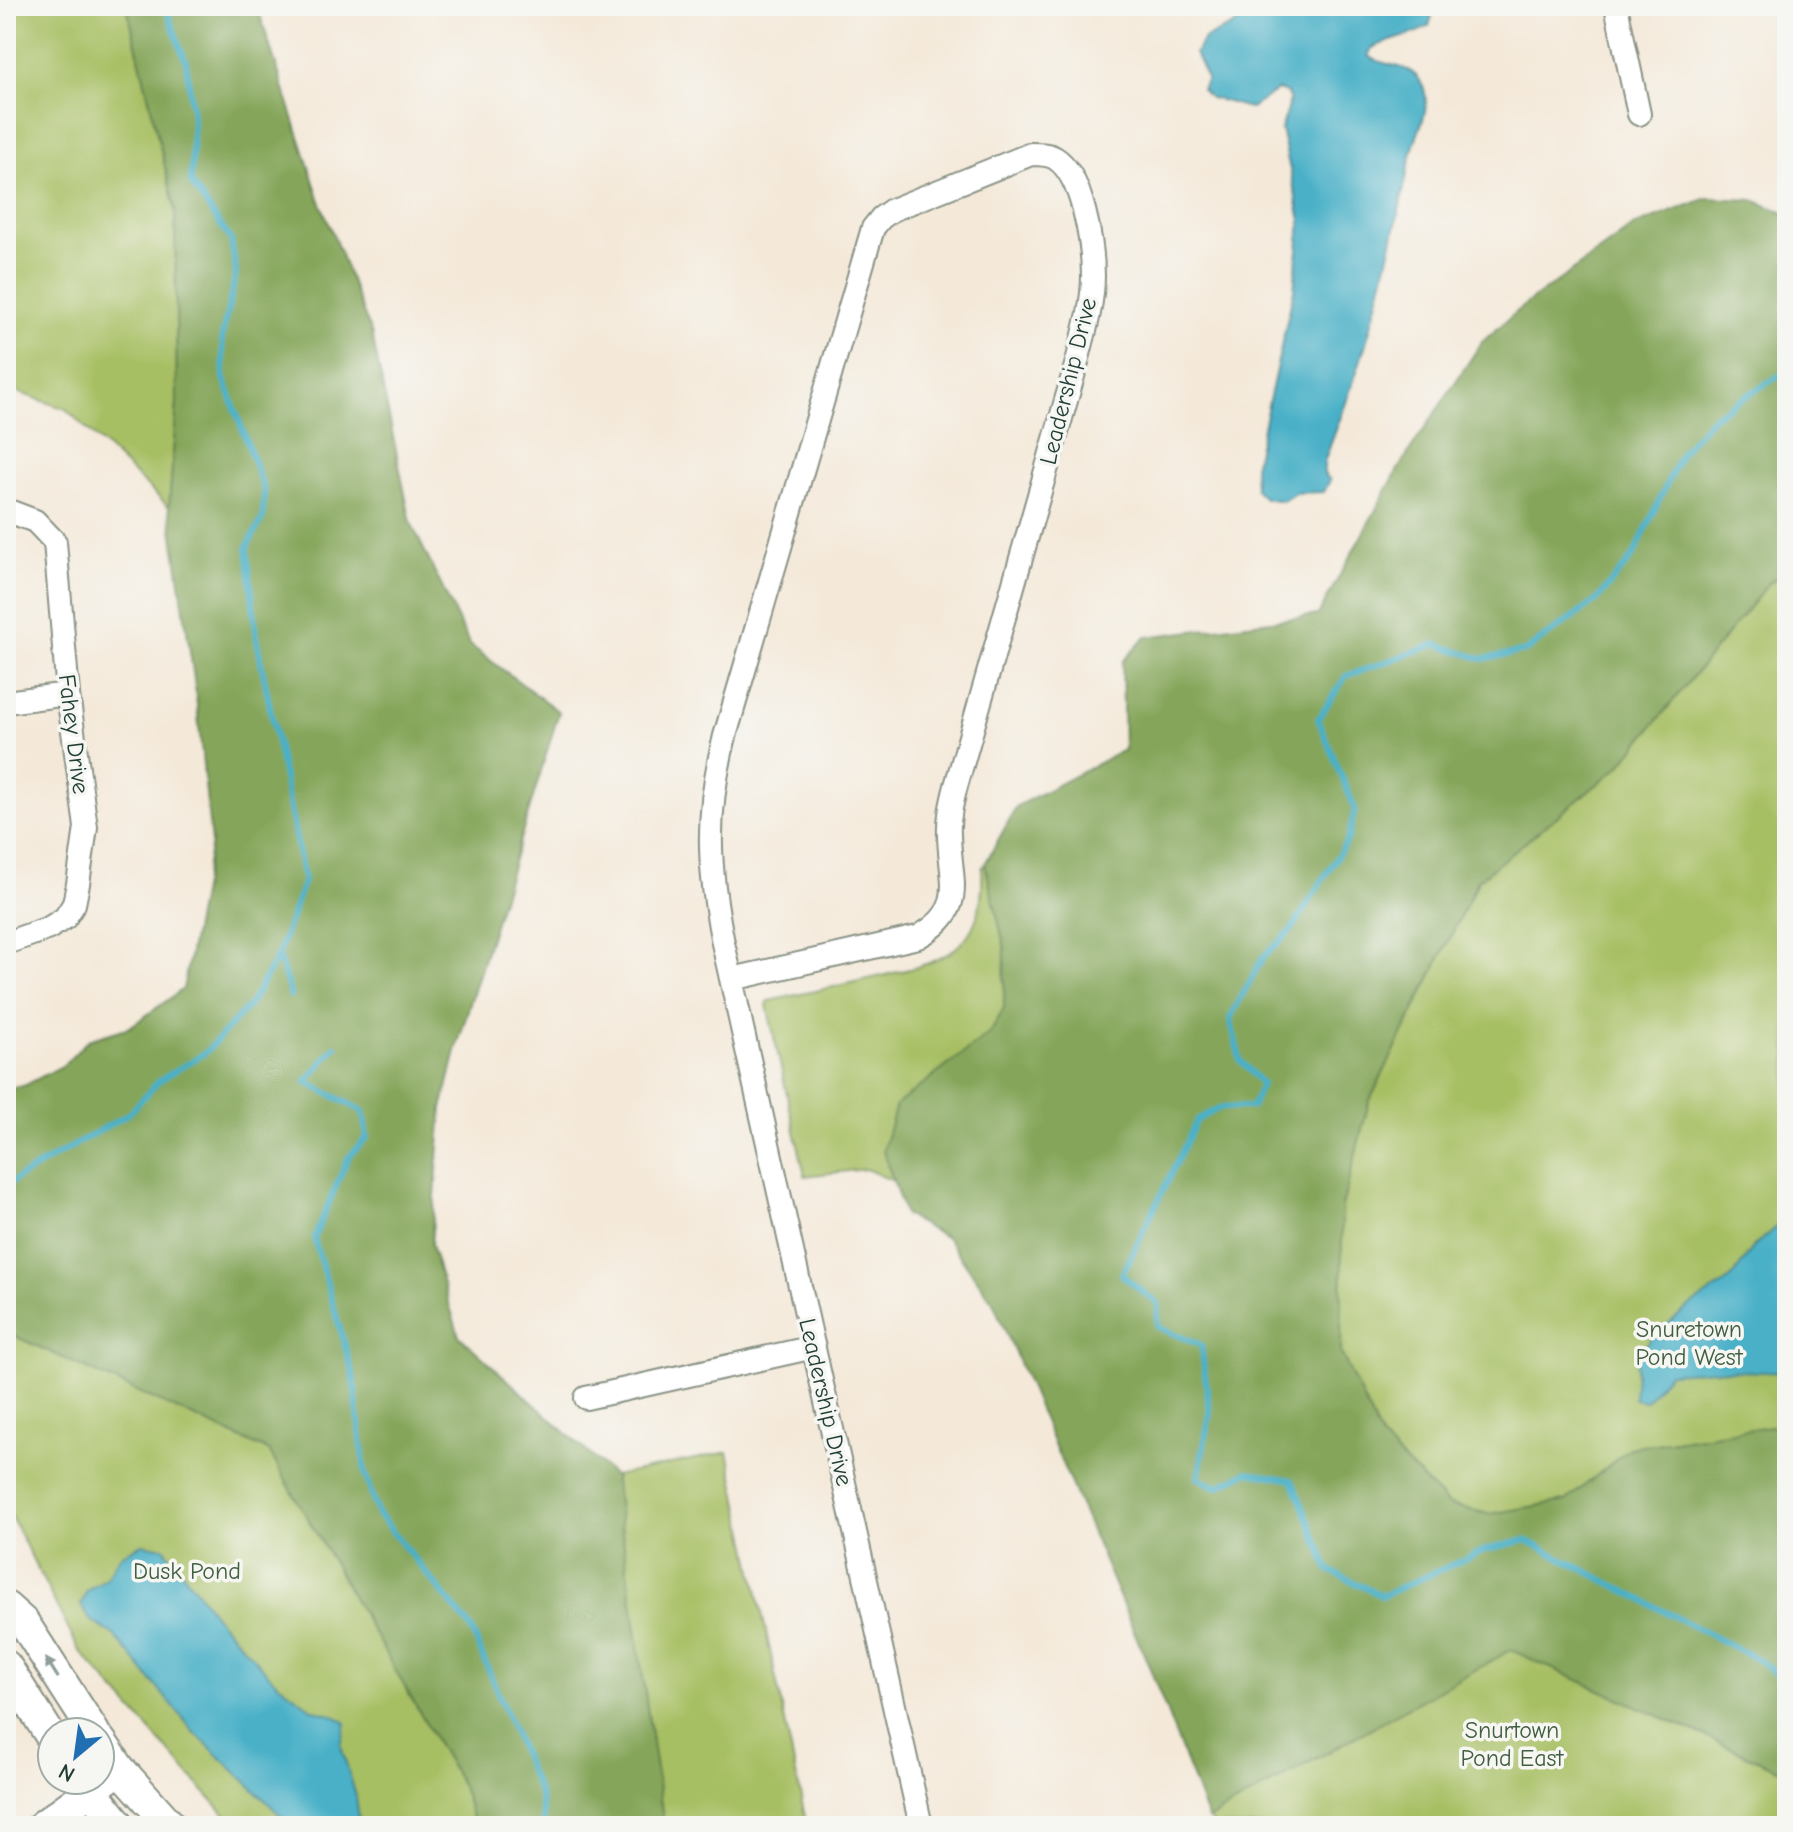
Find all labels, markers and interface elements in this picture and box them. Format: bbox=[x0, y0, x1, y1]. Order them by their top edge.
street label: Leadership Drive bbox=[1034, 295, 1102, 467]
street label: Fahey Drive bbox=[53, 673, 95, 795]
park label: Snuretown Pond West bbox=[1635, 1315, 1744, 1371]
street label: Leadership Drive bbox=[793, 1316, 859, 1488]
park label: Dusk Pond bbox=[133, 1557, 241, 1585]
one-way arrow bbox=[45, 1657, 59, 1679]
north arrow bbox=[36, 1716, 116, 1796]
park label: Snurtown Pond East bbox=[1461, 1716, 1565, 1772]
text: N bbox=[54, 1758, 79, 1787]

